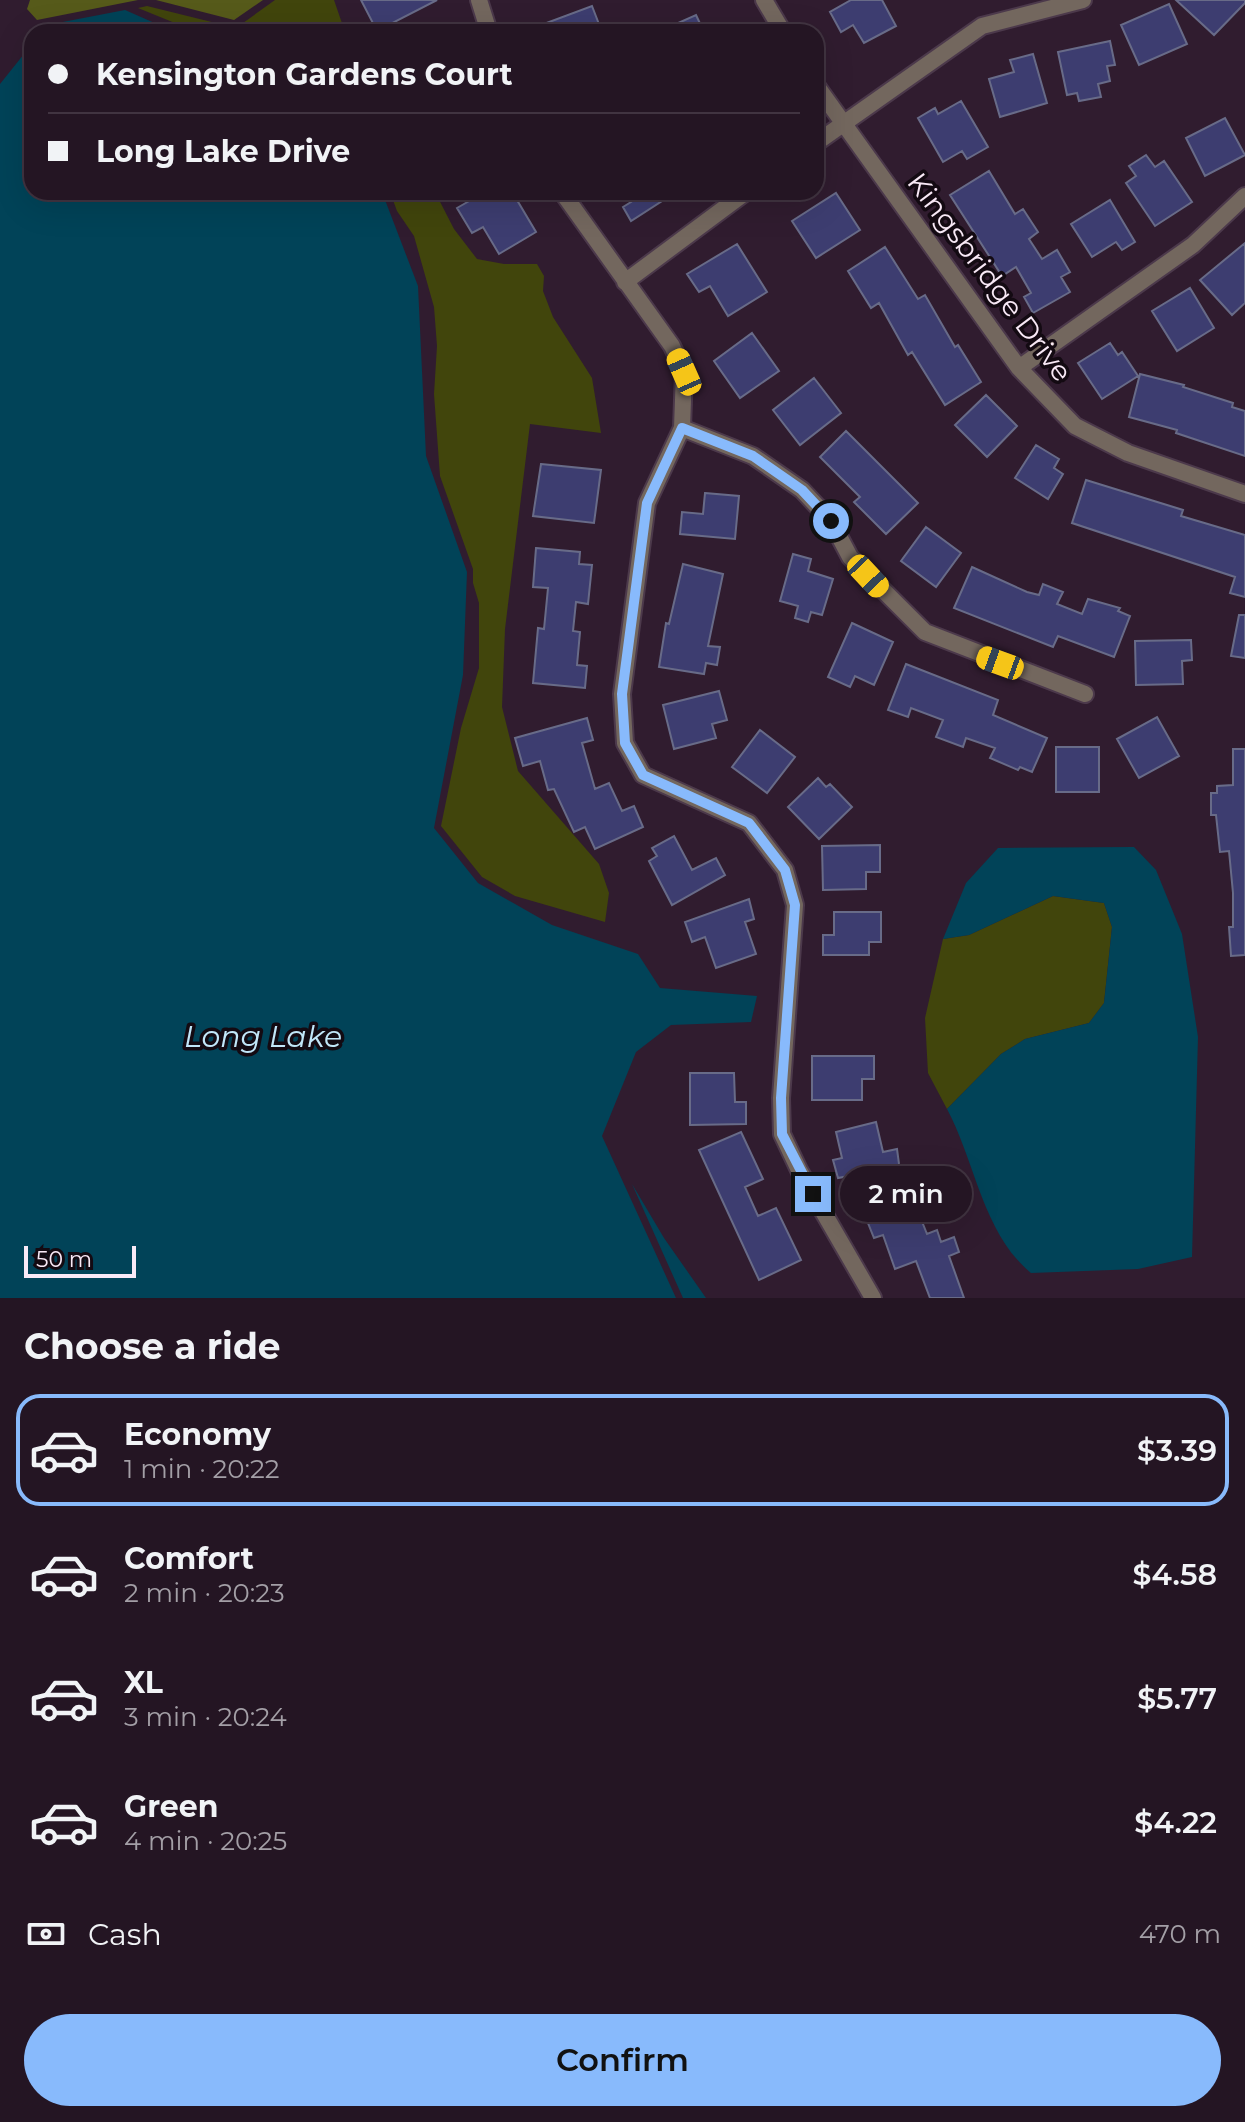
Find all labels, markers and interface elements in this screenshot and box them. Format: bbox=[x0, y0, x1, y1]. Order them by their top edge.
text: Kensington Gardens Court bbox=[96, 56, 512, 93]
text: Long Lake Drive bbox=[96, 133, 350, 170]
street label: Kingsbridge Drive bbox=[900, 166, 1080, 388]
car bbox=[663, 345, 705, 399]
route start bbox=[813, 503, 849, 539]
car bbox=[843, 550, 893, 602]
car bbox=[973, 644, 1027, 682]
water label: Long Lake bbox=[184, 1018, 342, 1055]
callout: 2 min bbox=[841, 1166, 973, 1222]
route end bbox=[795, 1176, 831, 1212]
text: 2 min bbox=[868, 1178, 944, 1210]
scale bar bbox=[24, 1242, 136, 1278]
text: 50 m bbox=[36, 1246, 92, 1273]
text: Choose a ride bbox=[24, 1324, 281, 1368]
icon: car bbox=[28, 1414, 100, 1486]
text: Economy bbox=[124, 1416, 271, 1453]
text: $3.39 bbox=[1137, 1432, 1217, 1469]
text: 1 min · 20:22 bbox=[124, 1453, 280, 1485]
icon: car bbox=[28, 1538, 100, 1610]
text: Comfort bbox=[124, 1540, 254, 1577]
text: $4.58 bbox=[1132, 1556, 1217, 1593]
text: 2 min · 20:23 bbox=[124, 1577, 285, 1609]
icon: car bbox=[28, 1662, 100, 1734]
text: XL bbox=[124, 1664, 163, 1701]
text: $5.77 bbox=[1137, 1680, 1217, 1717]
text: 3 min · 20:24 bbox=[124, 1701, 287, 1733]
icon: car bbox=[28, 1786, 100, 1858]
text: Green bbox=[124, 1788, 218, 1825]
text: $4.22 bbox=[1134, 1804, 1217, 1841]
text: 4 min · 20:25 bbox=[124, 1825, 287, 1857]
icon: cash bbox=[24, 1912, 68, 1956]
text: Cash bbox=[88, 1916, 162, 1953]
text: 470 m bbox=[1139, 1918, 1221, 1950]
button: Confirm bbox=[24, 2014, 1221, 2106]

